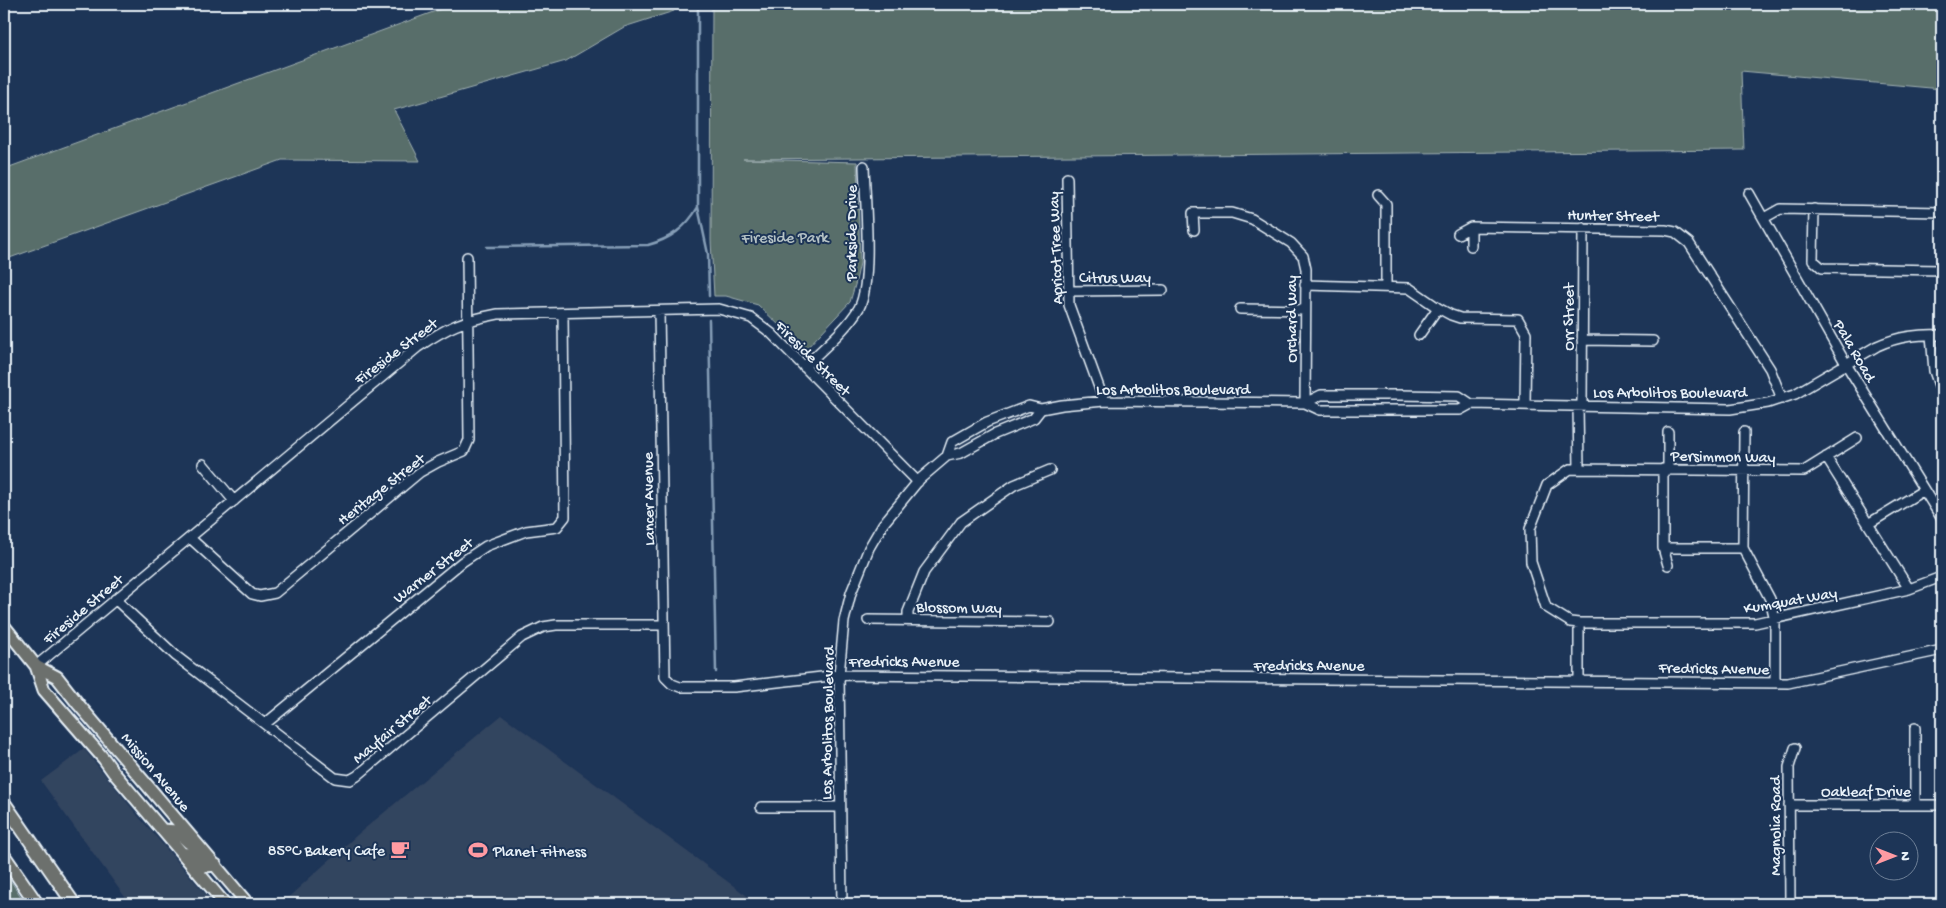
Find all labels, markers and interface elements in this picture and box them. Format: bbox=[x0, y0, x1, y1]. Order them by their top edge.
street label: Parkside Drive bbox=[844, 184, 863, 282]
street label: Apricot Tree Way bbox=[1046, 191, 1069, 305]
street label: Hunter Street bbox=[1567, 207, 1660, 228]
park label: Fireside Park bbox=[741, 230, 830, 249]
street label: Citrus Way bbox=[1079, 270, 1151, 289]
street label: Orchard Way bbox=[1284, 275, 1303, 363]
street label: Orr Street bbox=[1561, 282, 1580, 351]
street label: Fireside Street bbox=[351, 315, 444, 391]
street label: Pala Road bbox=[1827, 316, 1879, 388]
street label: Fireside Street bbox=[769, 317, 854, 402]
street label: Los Arbolitos Boulevard bbox=[1096, 382, 1252, 401]
street label: Los Arbolitos Boulevard bbox=[1593, 385, 1749, 404]
street label: Persimmon Way bbox=[1669, 448, 1776, 469]
street label: Heritage Street bbox=[335, 450, 431, 531]
street label: Lancer Avenue bbox=[640, 451, 661, 546]
street label: Warner Street bbox=[390, 534, 479, 609]
street label: Fireside Street bbox=[39, 571, 129, 650]
street label: Kumquat Way bbox=[1743, 585, 1839, 620]
street label: Blossom Way bbox=[915, 599, 1002, 620]
street label: Los Arbolitos Boulevard bbox=[819, 644, 840, 800]
street label: Fredricks Avenue bbox=[848, 654, 960, 673]
street label: Fredricks Avenue bbox=[1253, 658, 1365, 677]
street label: Fredricks Avenue bbox=[1657, 660, 1770, 681]
street label: Mayfair Street bbox=[350, 691, 438, 769]
street label: Mission Avenue bbox=[116, 730, 193, 817]
street label: Magnolia Road bbox=[1768, 775, 1787, 876]
street label: Oakleaf Drive bbox=[1821, 784, 1912, 803]
north arrow bbox=[1868, 830, 1918, 880]
cafe icon: 85°C Bakery Cafe bbox=[389, 838, 411, 860]
sports icon: Planet Fitness bbox=[467, 839, 489, 861]
place label: 85°C Bakery Cafe bbox=[268, 843, 386, 862]
place label: Planet Fitness bbox=[492, 844, 587, 863]
text: N bbox=[1896, 851, 1913, 861]

